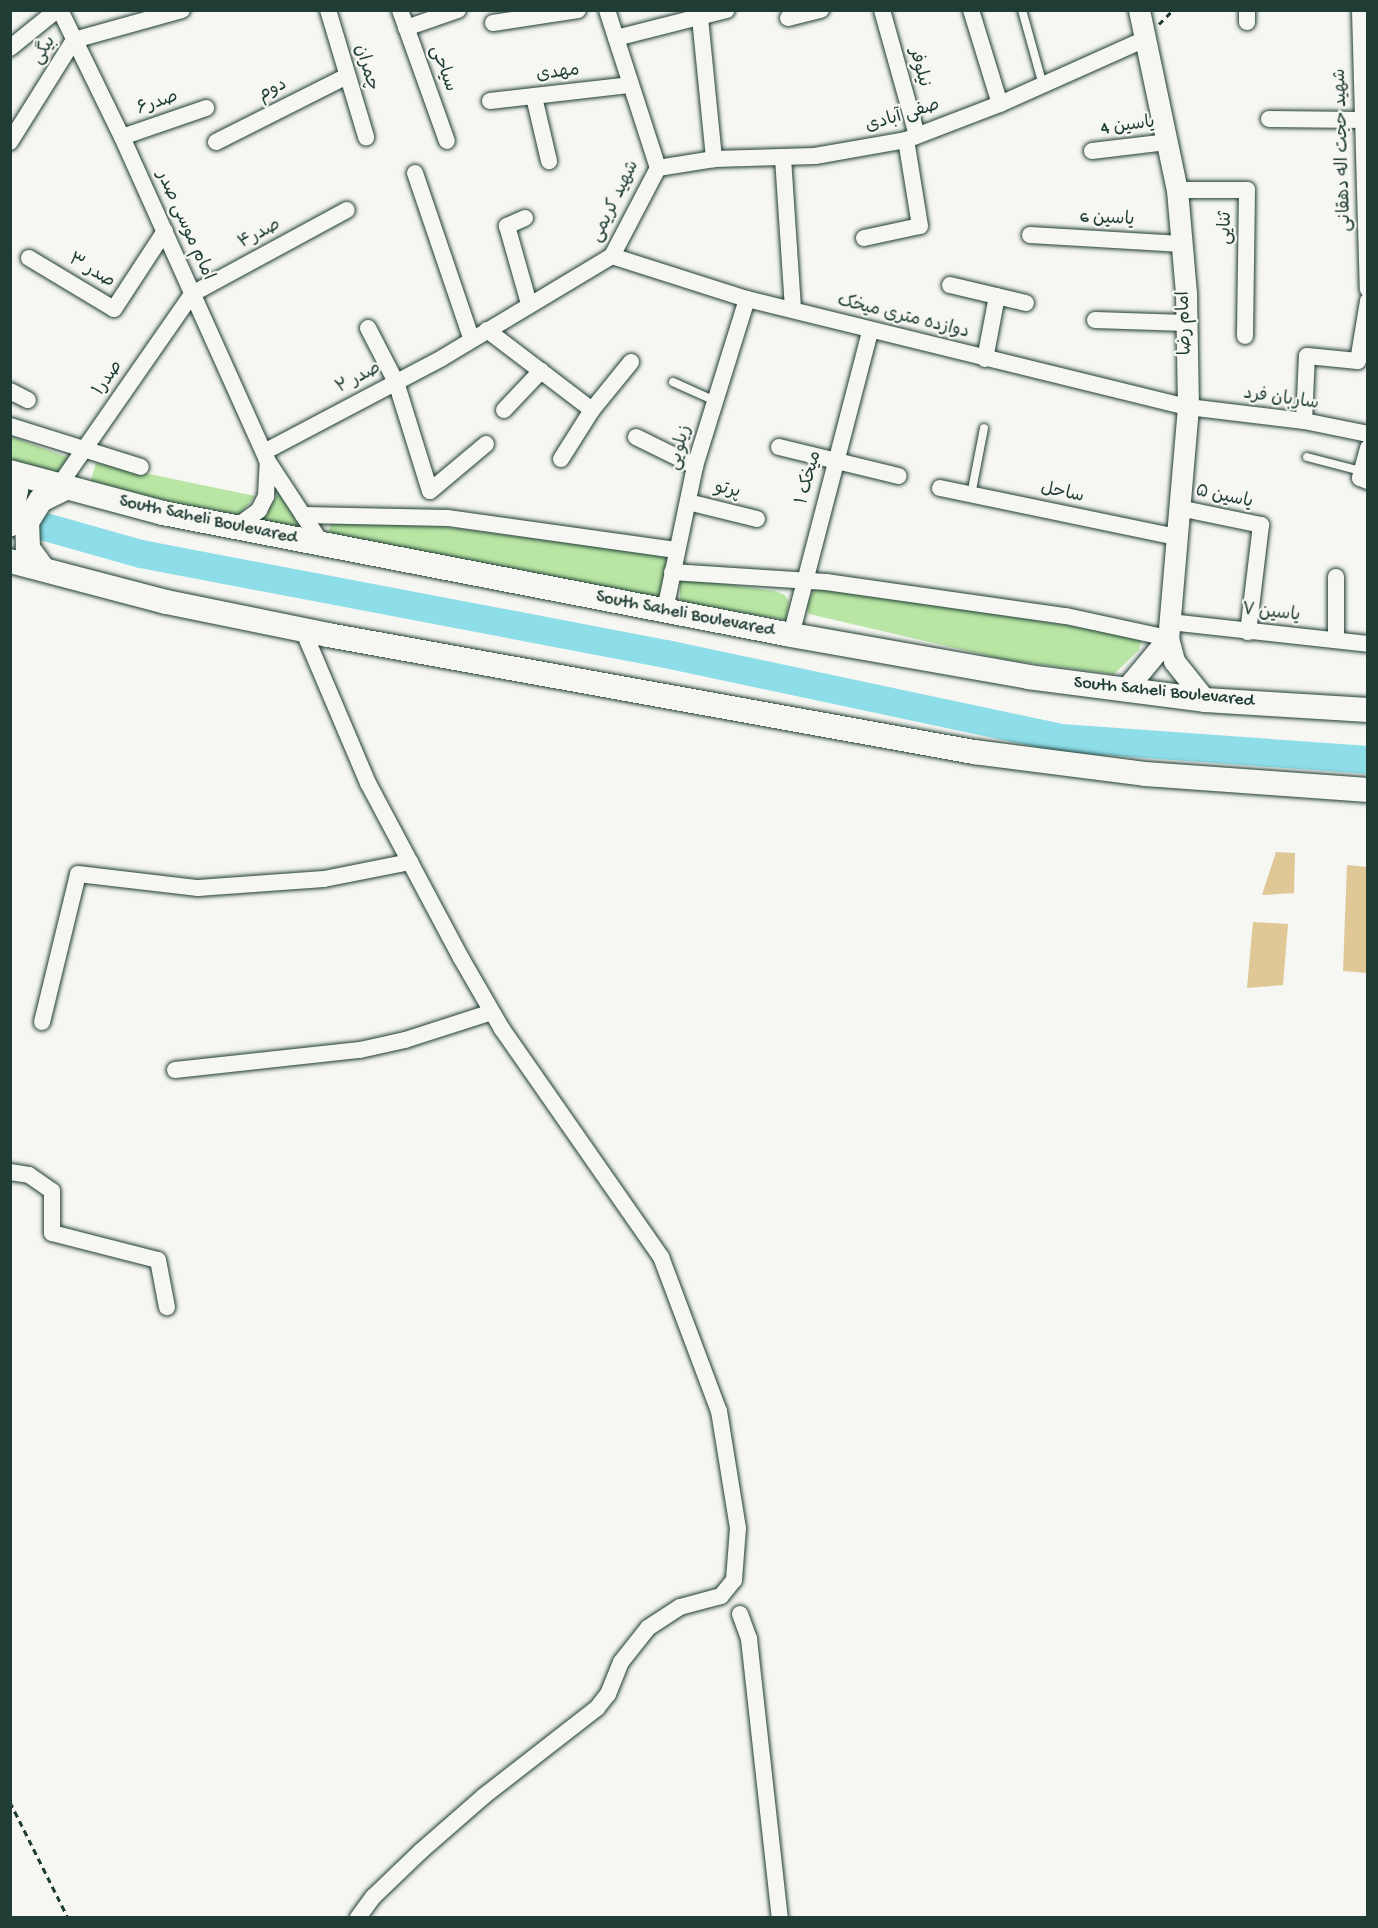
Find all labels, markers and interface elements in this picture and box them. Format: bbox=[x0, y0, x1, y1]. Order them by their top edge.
street label: بیگی bbox=[28, 33, 62, 69]
street label: چمران bbox=[348, 42, 382, 94]
street label: سیاحی bbox=[424, 43, 460, 95]
street label: نیلوفر bbox=[903, 46, 933, 90]
street label: مهدی bbox=[535, 61, 581, 87]
street label: شهید حجت اله دهقانی bbox=[1330, 68, 1358, 232]
street label: دوم bbox=[255, 75, 291, 107]
street label: صدر۶ bbox=[134, 87, 182, 121]
street label: صفی آبادی bbox=[863, 95, 943, 139]
street label: یاسین 4 bbox=[1100, 113, 1156, 141]
street label: شهید کریمی bbox=[587, 158, 645, 246]
street label: امام موسی صدر bbox=[150, 168, 218, 284]
street label: یاسین 6 bbox=[1079, 208, 1135, 232]
street label: ثنایی bbox=[1216, 211, 1238, 245]
street label: صدر۴ bbox=[235, 215, 285, 255]
street label: صدر ۳ bbox=[64, 250, 118, 294]
street label: امام رضا bbox=[1174, 290, 1198, 356]
street label: دوازده متری میخک bbox=[835, 291, 971, 345]
street label: صدر۱ bbox=[89, 357, 129, 401]
street label: صدر ۲ bbox=[333, 358, 385, 400]
street label: ساربان فرد bbox=[1242, 384, 1320, 416]
street label: زیلویی bbox=[665, 423, 697, 473]
street label: میخک ۱ bbox=[793, 449, 827, 507]
street label: پرتو bbox=[712, 477, 742, 505]
street label: ساحل bbox=[1038, 479, 1086, 509]
street label: یاسین ۵ bbox=[1193, 481, 1255, 515]
street label: South Saheli Boulevared bbox=[117, 492, 299, 550]
street label: South Saheli Boulevared bbox=[594, 587, 776, 643]
street label: یاسین ۷ bbox=[1241, 600, 1301, 628]
street label: South Saheli Boulevared bbox=[1073, 673, 1255, 713]

